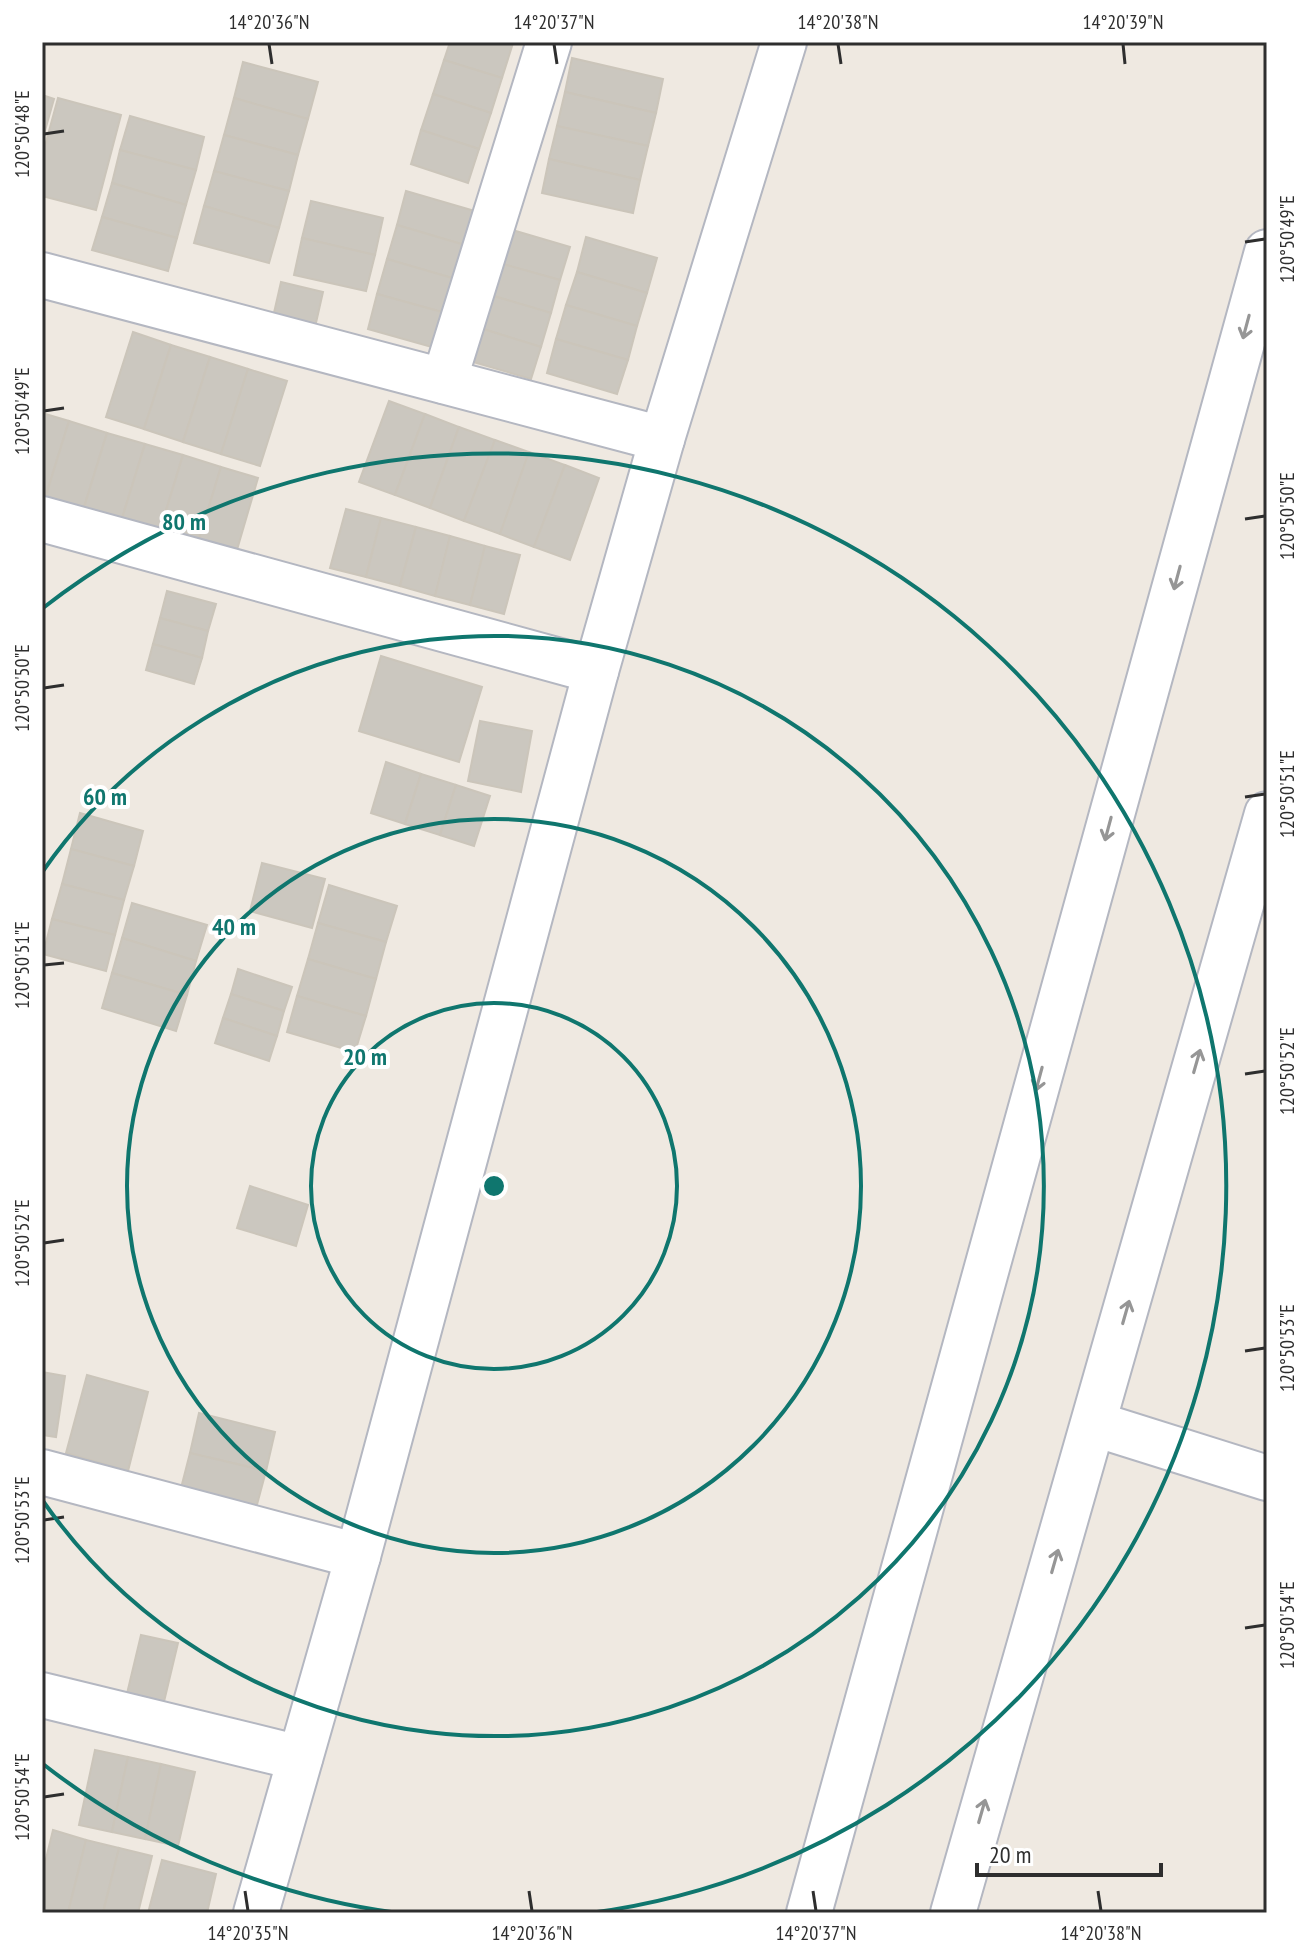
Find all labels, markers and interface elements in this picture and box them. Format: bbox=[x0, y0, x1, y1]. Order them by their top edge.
text: 14°20'36"N bbox=[229, 9, 309, 35]
text: 14°20'37"N bbox=[514, 9, 594, 35]
text: 14°20'38"N bbox=[798, 9, 878, 35]
text: 14°20'39"N bbox=[1083, 9, 1163, 35]
text: 120°50'48"E bbox=[9, 90, 35, 178]
text: 120°50'49"E bbox=[1274, 195, 1300, 283]
one-way arrow bbox=[1238, 314, 1253, 340]
text: 120°50'49"E bbox=[9, 367, 35, 455]
text: 120°50'50"E bbox=[1274, 472, 1300, 560]
text: 80 m bbox=[162, 506, 206, 537]
one-way arrow bbox=[1169, 565, 1184, 591]
text: 120°50'50"E bbox=[9, 644, 35, 732]
text: 120°50'51"E bbox=[1274, 750, 1300, 838]
text: 60 m bbox=[83, 781, 127, 812]
one-way arrow bbox=[1100, 815, 1115, 841]
text: 40 m bbox=[212, 911, 256, 942]
text: 120°50'51"E bbox=[9, 921, 35, 1009]
text: 120°50'52"E bbox=[1274, 1027, 1300, 1115]
text: 20 m bbox=[343, 1041, 387, 1072]
one-way arrow bbox=[1190, 1049, 1205, 1075]
one-way arrow bbox=[1030, 1066, 1045, 1092]
centre of rings bbox=[480, 1172, 508, 1200]
text: 120°50'52"E bbox=[9, 1199, 35, 1287]
one-way arrow bbox=[1119, 1299, 1134, 1325]
text: 120°50'53"E bbox=[1274, 1304, 1300, 1392]
text: 120°50'53"E bbox=[9, 1476, 35, 1564]
one-way arrow bbox=[1048, 1549, 1063, 1575]
text: 120°50'54"E bbox=[1274, 1581, 1300, 1669]
text: 120°50'54"E bbox=[9, 1753, 35, 1841]
one-way arrow bbox=[975, 1799, 990, 1825]
scale bar bbox=[977, 1827, 1161, 1877]
text: 20 m bbox=[989, 1839, 1031, 1870]
text: 14°20'35"N bbox=[208, 1920, 288, 1946]
text: 14°20'36"N bbox=[492, 1920, 572, 1946]
text: 14°20'37"N bbox=[776, 1920, 856, 1946]
text: 14°20'38"N bbox=[1061, 1920, 1141, 1946]

